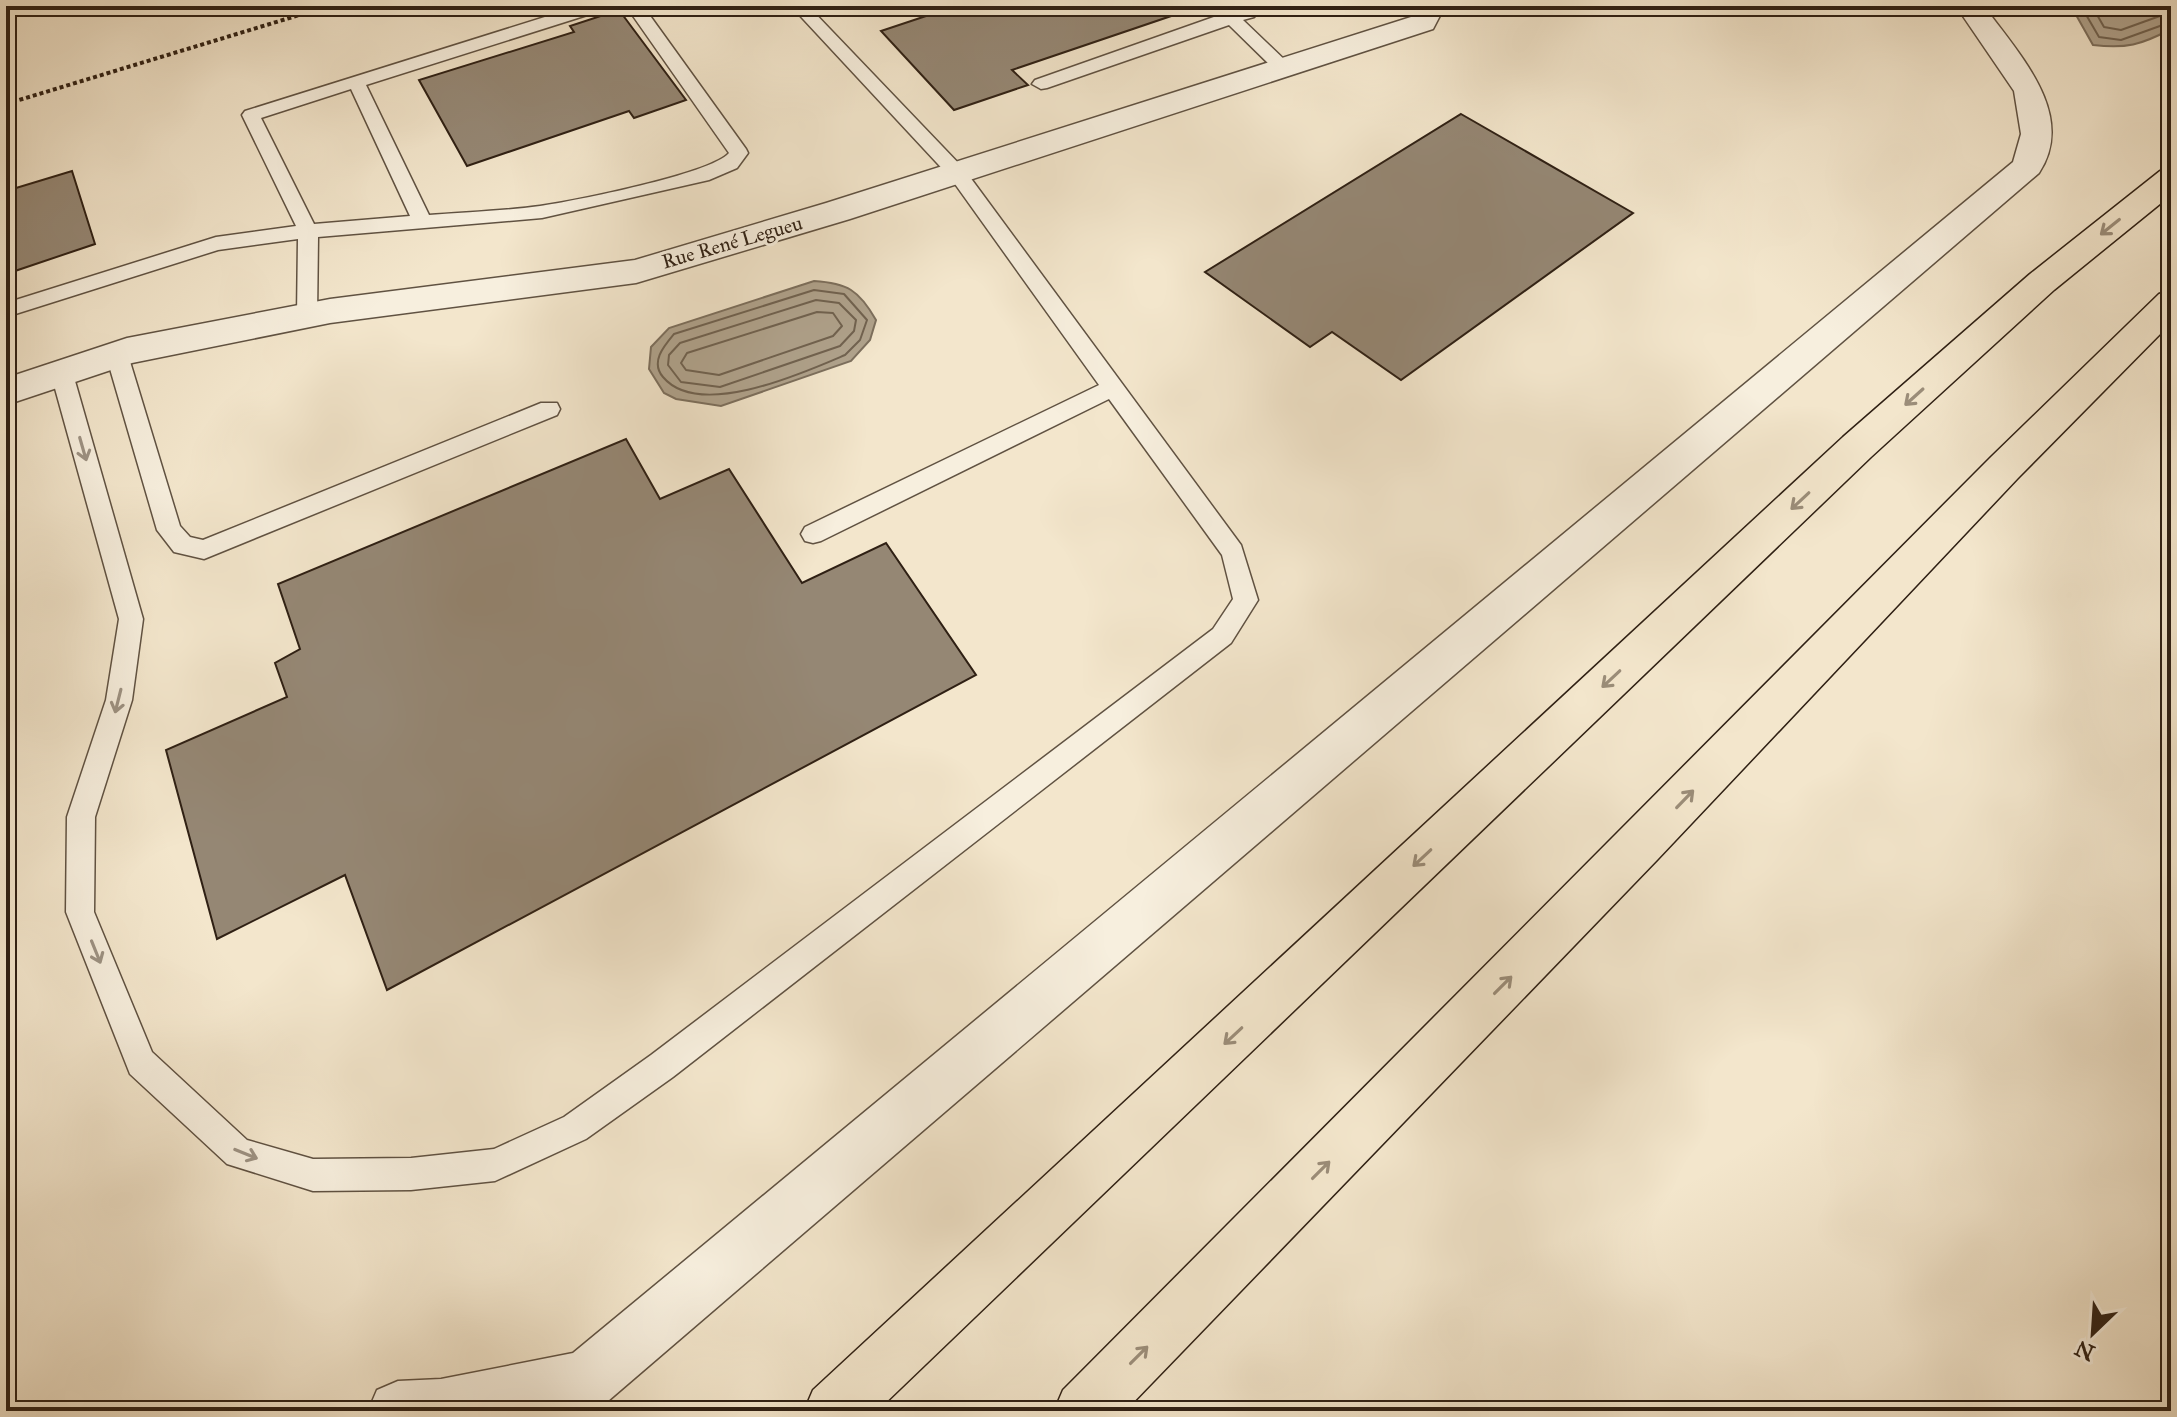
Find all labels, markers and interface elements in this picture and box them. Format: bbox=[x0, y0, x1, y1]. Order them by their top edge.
street label: Rue René Legueu bbox=[659, 210, 806, 275]
one-way arrow bbox=[2100, 217, 2121, 235]
one-way arrow bbox=[1904, 387, 1924, 405]
one-way arrow bbox=[76, 435, 91, 461]
one-way arrow bbox=[1790, 491, 1810, 510]
one-way arrow bbox=[1601, 670, 1621, 689]
one-way arrow bbox=[109, 687, 124, 713]
one-way arrow bbox=[1675, 790, 1694, 809]
one-way arrow bbox=[1412, 848, 1432, 867]
one-way arrow bbox=[90, 939, 104, 964]
one-way arrow bbox=[1493, 976, 1512, 995]
one-way arrow bbox=[1224, 1026, 1243, 1045]
one-way arrow bbox=[233, 1148, 258, 1162]
one-way arrow bbox=[1311, 1161, 1330, 1180]
north arrow bbox=[2053, 1293, 2133, 1373]
text: N bbox=[2070, 1334, 2099, 1367]
one-way arrow bbox=[1129, 1345, 1148, 1365]

